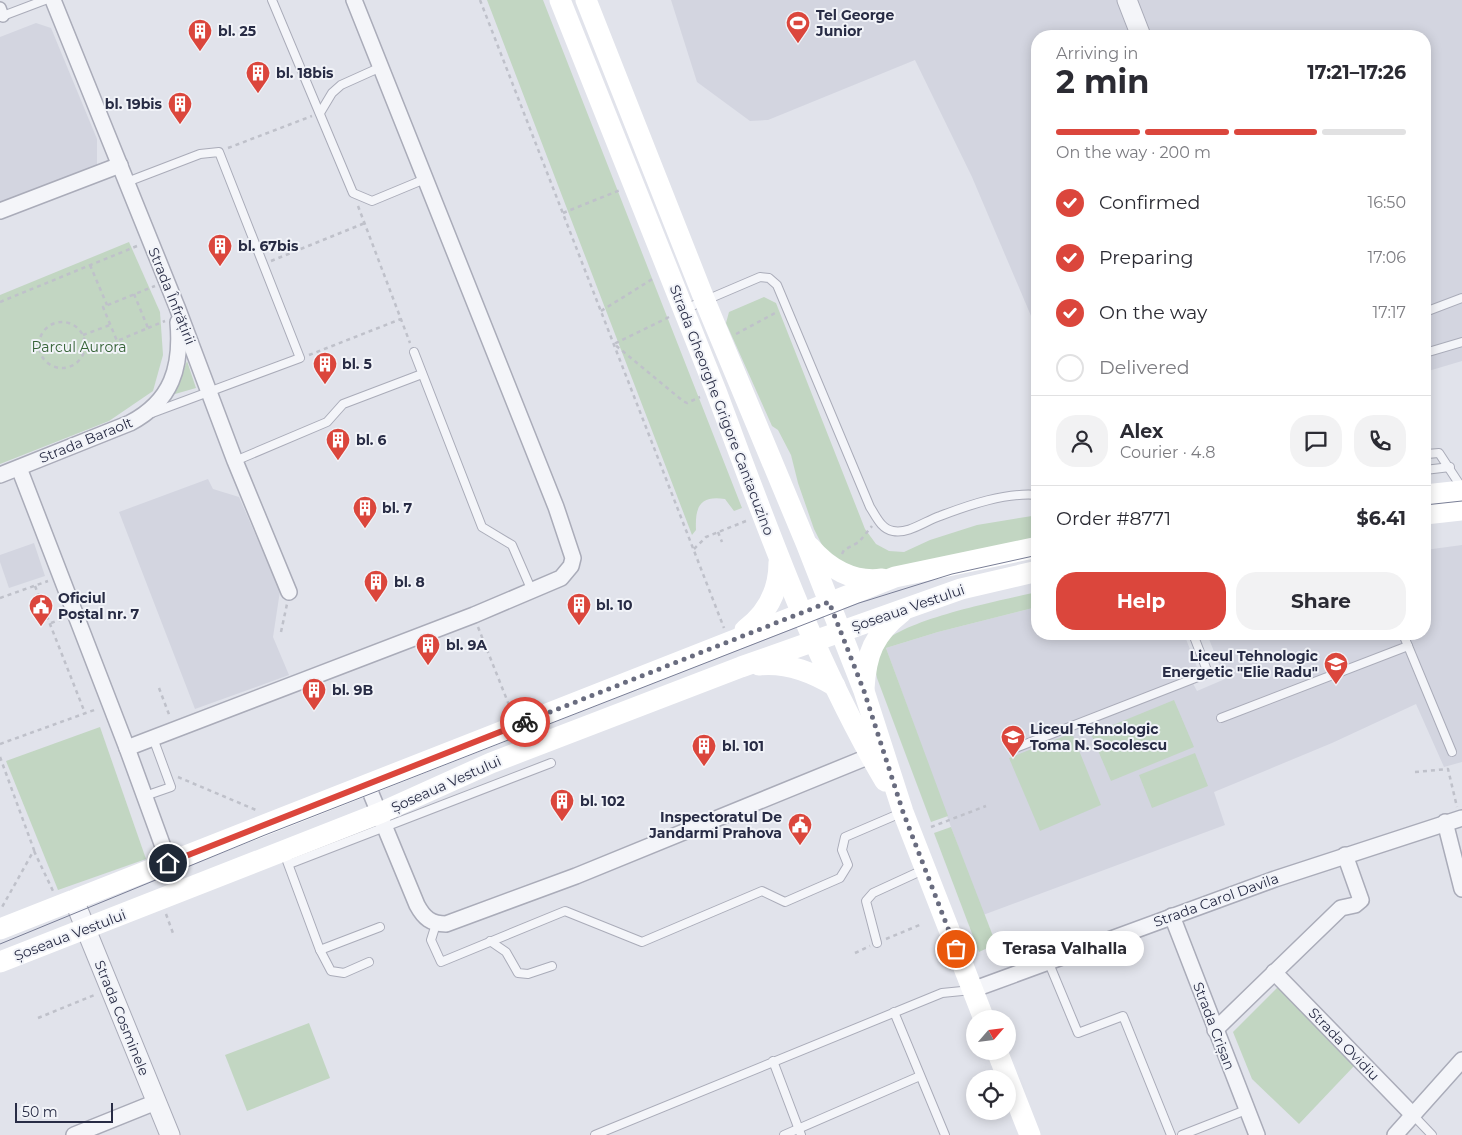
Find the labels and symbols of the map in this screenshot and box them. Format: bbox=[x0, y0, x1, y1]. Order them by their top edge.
place label: Tel George Junior bbox=[815, 6, 894, 40]
sports icon: Tel George Junior bbox=[785, 10, 811, 44]
building icon: bl. 25 bbox=[187, 18, 213, 52]
place label: bl. 25 bbox=[218, 22, 256, 40]
building icon: bl. 18bis bbox=[245, 60, 271, 94]
place label: bl. 18bis bbox=[276, 64, 334, 82]
building icon: bl. 19bis bbox=[167, 91, 193, 125]
place label: bl. 19bis bbox=[105, 95, 163, 113]
building icon: bl. 67bis bbox=[207, 233, 233, 267]
place label: bl. 67bis bbox=[238, 237, 299, 255]
street label: Strada Înfrățirii bbox=[143, 245, 200, 348]
street label: Strada Gheorghe Grigore Cantacuzino bbox=[666, 282, 778, 538]
park label: Parcul Aurora bbox=[31, 338, 127, 356]
building icon: bl. 5 bbox=[312, 351, 338, 385]
place label: bl. 5 bbox=[342, 355, 372, 373]
street label: Strada Baraolt bbox=[37, 413, 136, 467]
building icon: bl. 6 bbox=[325, 427, 351, 461]
place label: bl. 6 bbox=[356, 431, 387, 449]
building icon: bl. 7 bbox=[352, 495, 378, 529]
place label: bl. 7 bbox=[382, 499, 413, 517]
building icon: bl. 8 bbox=[363, 569, 389, 603]
place label: bl. 8 bbox=[394, 573, 425, 591]
street label: Șoseaua Vestului bbox=[849, 580, 967, 637]
place label: Oficiul Poștal nr. 7 bbox=[58, 589, 140, 624]
building icon: bl. 10 bbox=[566, 592, 592, 626]
public building icon: Oficiul Poștal nr. 7 bbox=[28, 593, 54, 627]
place label: bl. 10 bbox=[596, 596, 633, 614]
building icon: bl. 9A bbox=[415, 632, 441, 666]
place label: bl. 9A bbox=[446, 636, 487, 654]
place label: Liceul Tehnologic Energetic "Elie Radu" bbox=[1162, 647, 1319, 681]
school or university icon: Liceul Tehnologic Energetic "Elie Radu" bbox=[1323, 651, 1349, 685]
building icon: bl. 9B bbox=[301, 677, 327, 711]
place label: bl. 9B bbox=[332, 681, 373, 699]
courier bbox=[500, 697, 550, 747]
place label: Liceul Tehnologic Toma N. Socolescu bbox=[1030, 720, 1167, 754]
school or university icon: Liceul Tehnologic Toma N. Socolescu bbox=[1000, 724, 1026, 758]
building icon: bl. 101 bbox=[691, 733, 717, 767]
place label: bl. 101 bbox=[722, 737, 764, 755]
street label: Șoseaua Vestului bbox=[388, 752, 504, 817]
building icon: bl. 102 bbox=[549, 788, 575, 822]
place label: bl. 102 bbox=[580, 792, 625, 810]
place label: Inspectoratul De Jandarmi Prahova bbox=[648, 808, 782, 842]
public building icon: Inspectoratul De Jandarmi Prahova bbox=[787, 812, 813, 846]
pin bbox=[147, 842, 189, 884]
street label: Strada Carol Davila bbox=[1151, 869, 1281, 931]
street label: Șoseaua Vestului bbox=[12, 905, 129, 966]
pin bbox=[935, 928, 977, 970]
callout: Terasa Valhalla bbox=[986, 932, 1144, 966]
street label: Strada Cosminele bbox=[91, 958, 153, 1078]
street label: Strada Crișan bbox=[1188, 979, 1239, 1073]
street label: Strada Ovidiu bbox=[1305, 1004, 1383, 1084]
north arrow bbox=[966, 1010, 1016, 1060]
scale bar bbox=[15, 1100, 112, 1123]

